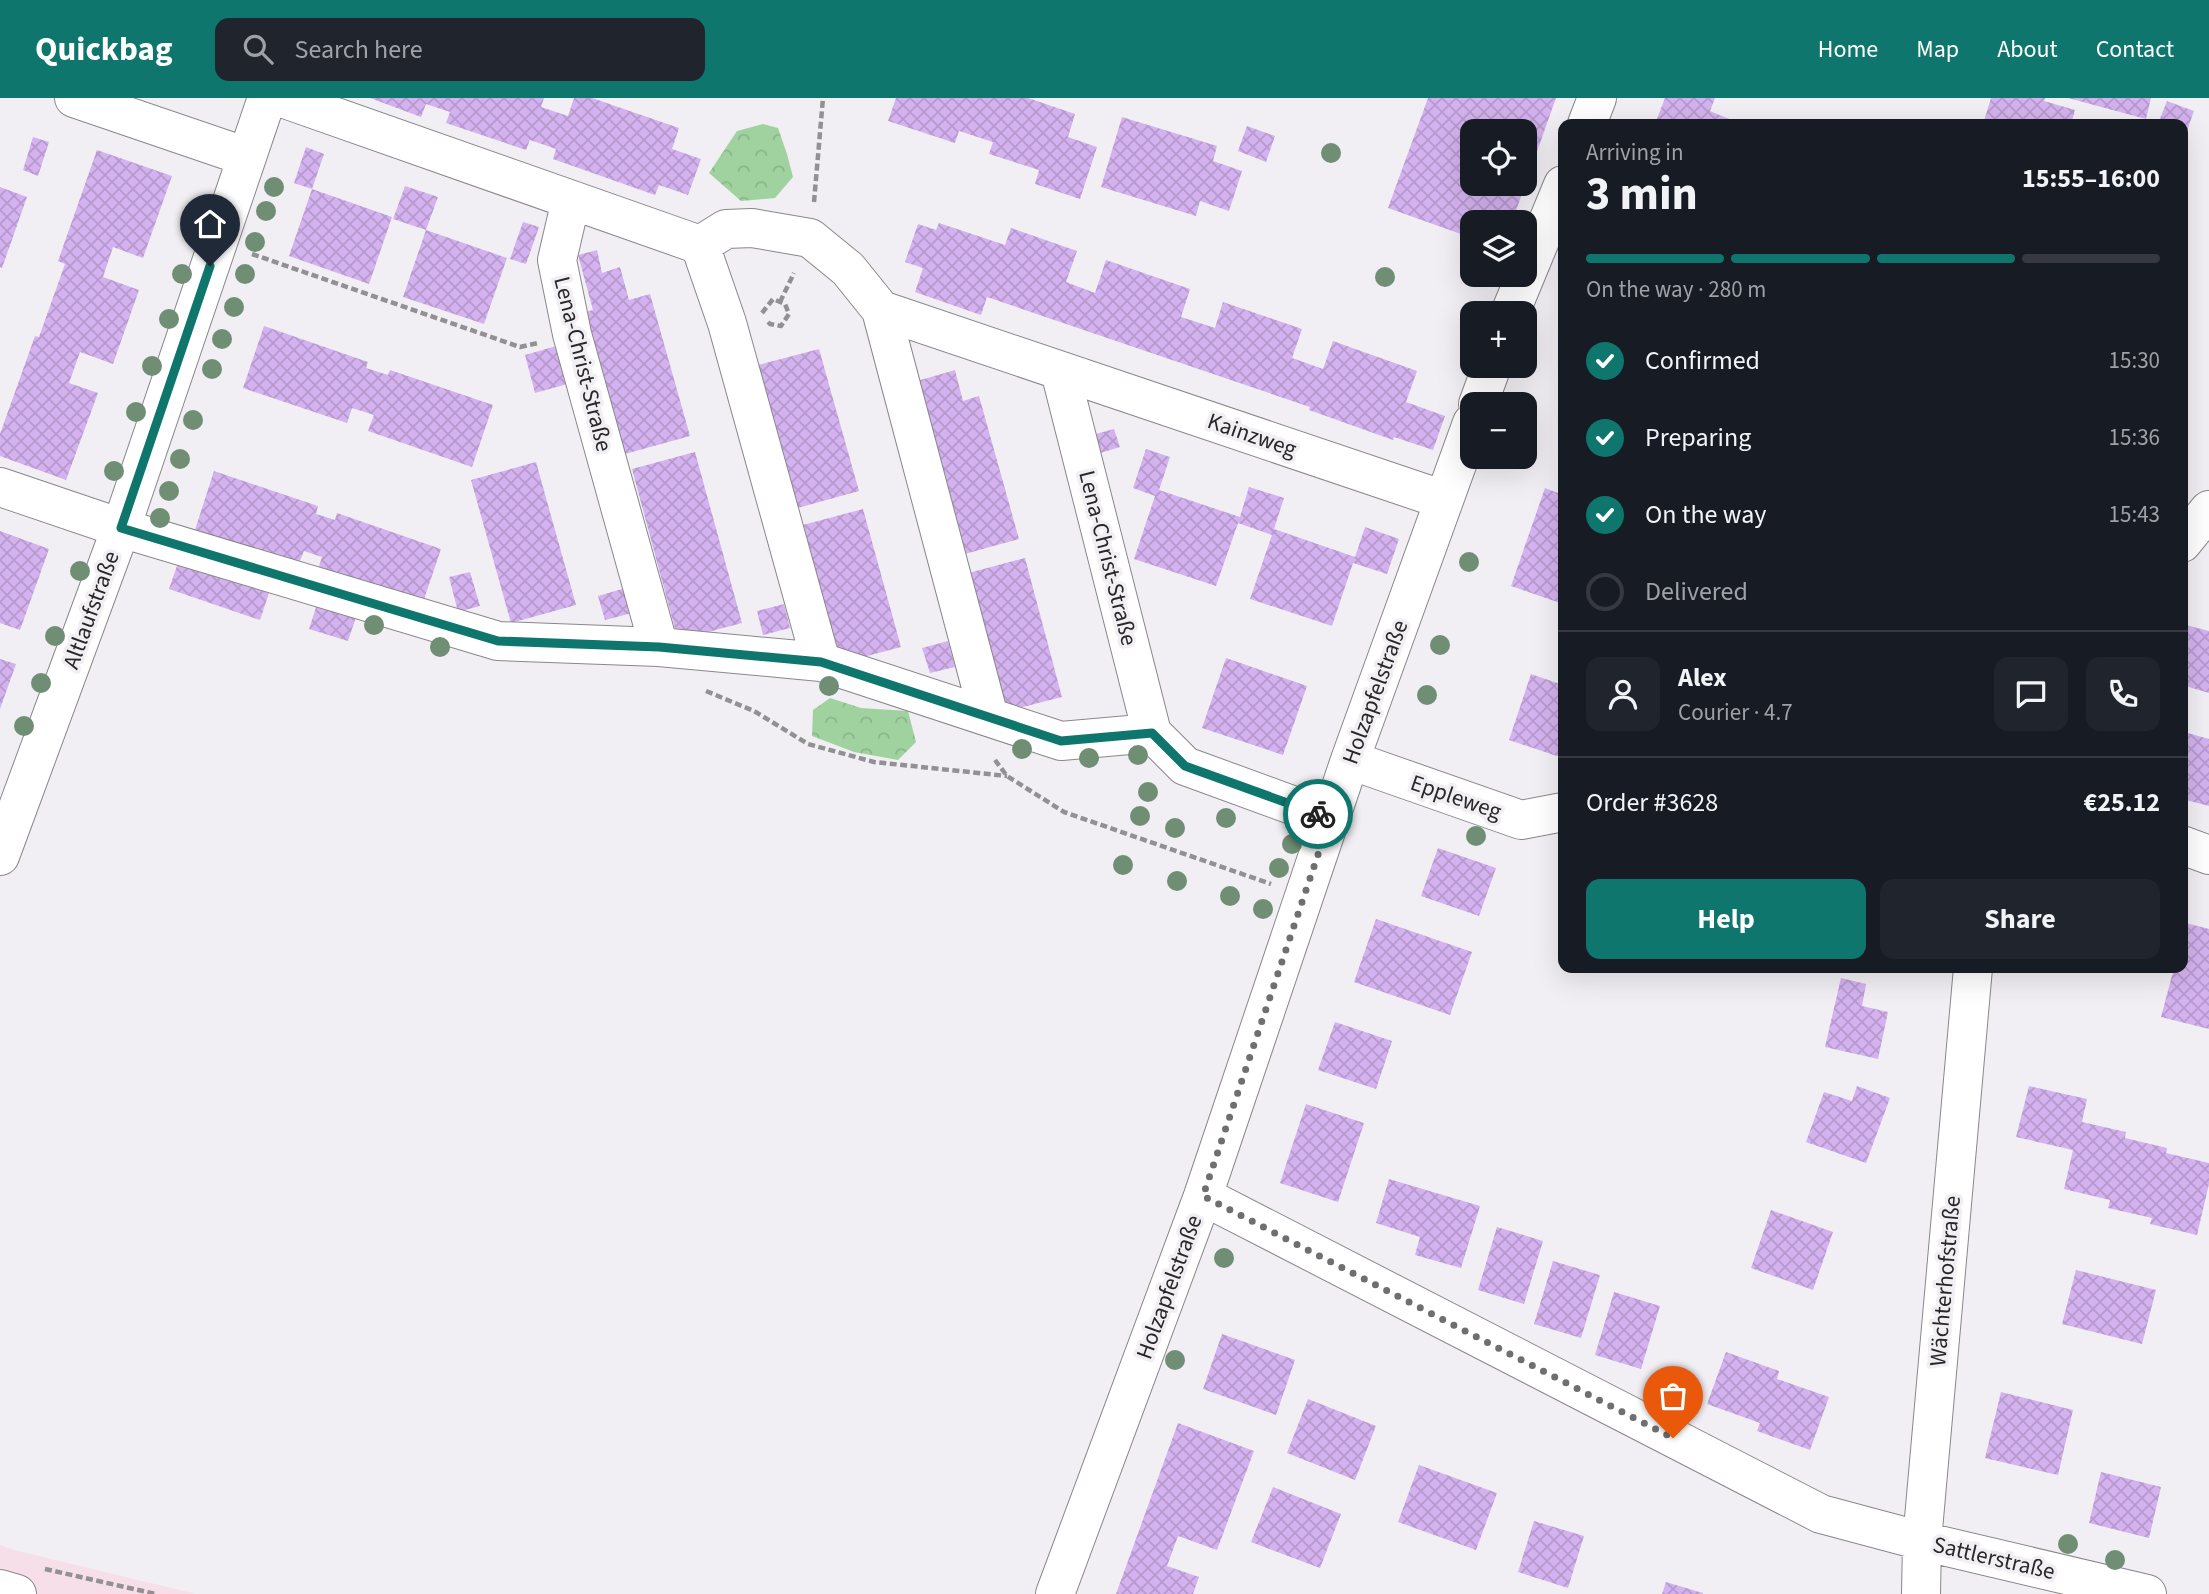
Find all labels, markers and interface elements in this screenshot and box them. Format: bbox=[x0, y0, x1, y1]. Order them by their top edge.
search box bbox=[215, 18, 705, 81]
text: Quickbag bbox=[35, 26, 173, 73]
icon: search bbox=[239, 30, 277, 68]
text: Search here bbox=[295, 31, 423, 68]
text: Home bbox=[1818, 32, 1878, 67]
text: Map bbox=[1916, 32, 1959, 67]
text: About bbox=[1997, 32, 2058, 67]
text: Contact bbox=[2096, 32, 2174, 67]
map controls bbox=[1460, 119, 1537, 469]
button: locate bbox=[1460, 119, 1537, 196]
text: Arriving in bbox=[1586, 136, 1684, 169]
text: 15:55–16:00 bbox=[2022, 160, 2160, 197]
text: 3 min bbox=[1586, 162, 1698, 227]
pin bbox=[180, 194, 240, 266]
icon: home bbox=[191, 205, 229, 243]
button: layers bbox=[1460, 210, 1537, 287]
street label: Lena-Christ-Straße bbox=[545, 273, 621, 455]
text: On the way · 280 m bbox=[1586, 273, 1766, 306]
button: + bbox=[1460, 301, 1537, 378]
icon: check bbox=[1586, 342, 1624, 380]
text: Confirmed bbox=[1645, 342, 1760, 379]
text: 15:30 bbox=[2109, 344, 2160, 377]
button: − bbox=[1460, 392, 1537, 469]
street label: Kainzweg bbox=[1203, 404, 1301, 466]
icon: check bbox=[1586, 419, 1624, 457]
text: Preparing bbox=[1645, 419, 1751, 456]
text: 15:36 bbox=[2109, 421, 2160, 454]
street label: Lena-Christ-Straße bbox=[1070, 467, 1146, 649]
icon: check bbox=[1586, 496, 1624, 534]
text: On the way bbox=[1645, 496, 1766, 533]
text: 15:43 bbox=[2109, 498, 2160, 531]
street label: Altlaufstraße bbox=[54, 546, 128, 674]
text: Delivered bbox=[1645, 573, 1748, 610]
street label: Holzapfelstraße bbox=[1334, 615, 1416, 769]
button: person bbox=[1586, 657, 1660, 731]
button: chat bbox=[1994, 657, 2068, 731]
button: phone bbox=[2086, 657, 2160, 731]
text: Alex bbox=[1678, 659, 1727, 696]
text: Courier · 4.7 bbox=[1678, 696, 1793, 729]
street label: Eppleweg bbox=[1406, 766, 1506, 828]
courier bbox=[1283, 779, 1353, 849]
text: Order #3628 bbox=[1586, 784, 1718, 821]
text: €25.12 bbox=[2084, 784, 2160, 821]
icon: bike bbox=[1299, 795, 1337, 833]
button: Help bbox=[1586, 879, 1866, 959]
button: Share bbox=[1880, 879, 2160, 959]
street label: Wächterhofstraße bbox=[1921, 1194, 1969, 1368]
street label: Holzapfelstraße bbox=[1128, 1210, 1210, 1364]
pin bbox=[1643, 1366, 1703, 1438]
icon: bag bbox=[1654, 1377, 1692, 1415]
street label: Sattlerstraße bbox=[1930, 1528, 2058, 1588]

